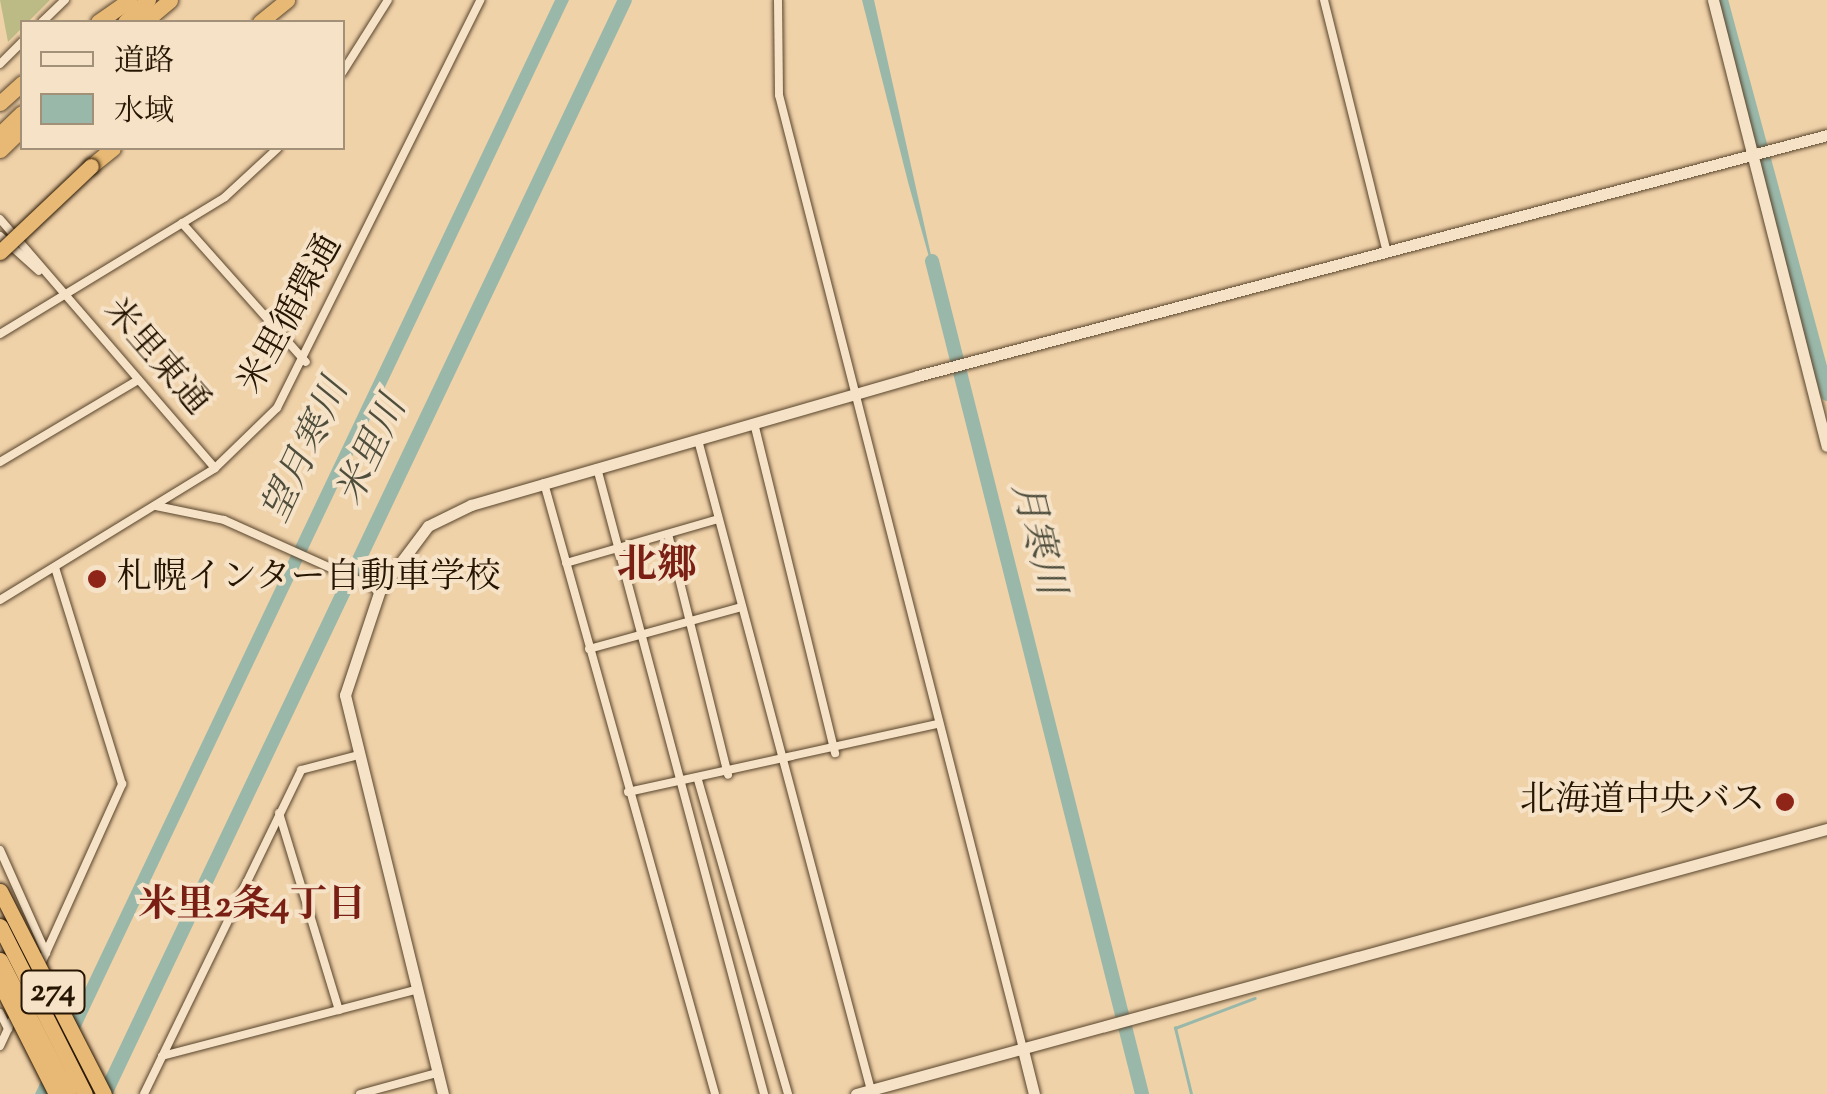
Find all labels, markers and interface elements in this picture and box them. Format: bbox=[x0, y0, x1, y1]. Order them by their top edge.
legend bbox=[20, 20, 345, 150]
text: 道路 bbox=[114, 41, 174, 84]
text: 水域 bbox=[114, 91, 174, 134]
street label: 米里循環通 bbox=[231, 228, 353, 402]
street label: 米里東通 bbox=[93, 291, 217, 425]
water label: 望月寒川 bbox=[255, 373, 361, 531]
water label: 米里川 bbox=[329, 391, 419, 513]
water label: 月寒川 bbox=[999, 478, 1071, 600]
district label: 北郷 bbox=[617, 544, 697, 592]
place label: 札幌インター自動車学校 bbox=[117, 558, 502, 600]
marker: 札幌インター自動車学校 bbox=[86, 568, 108, 590]
place label: 北海道中央バス bbox=[1520, 781, 1765, 823]
marker: 北海道中央バス bbox=[1774, 791, 1796, 813]
district label: 米里2条4丁目 bbox=[139, 885, 365, 931]
road number: 274 bbox=[20, 965, 86, 1019]

